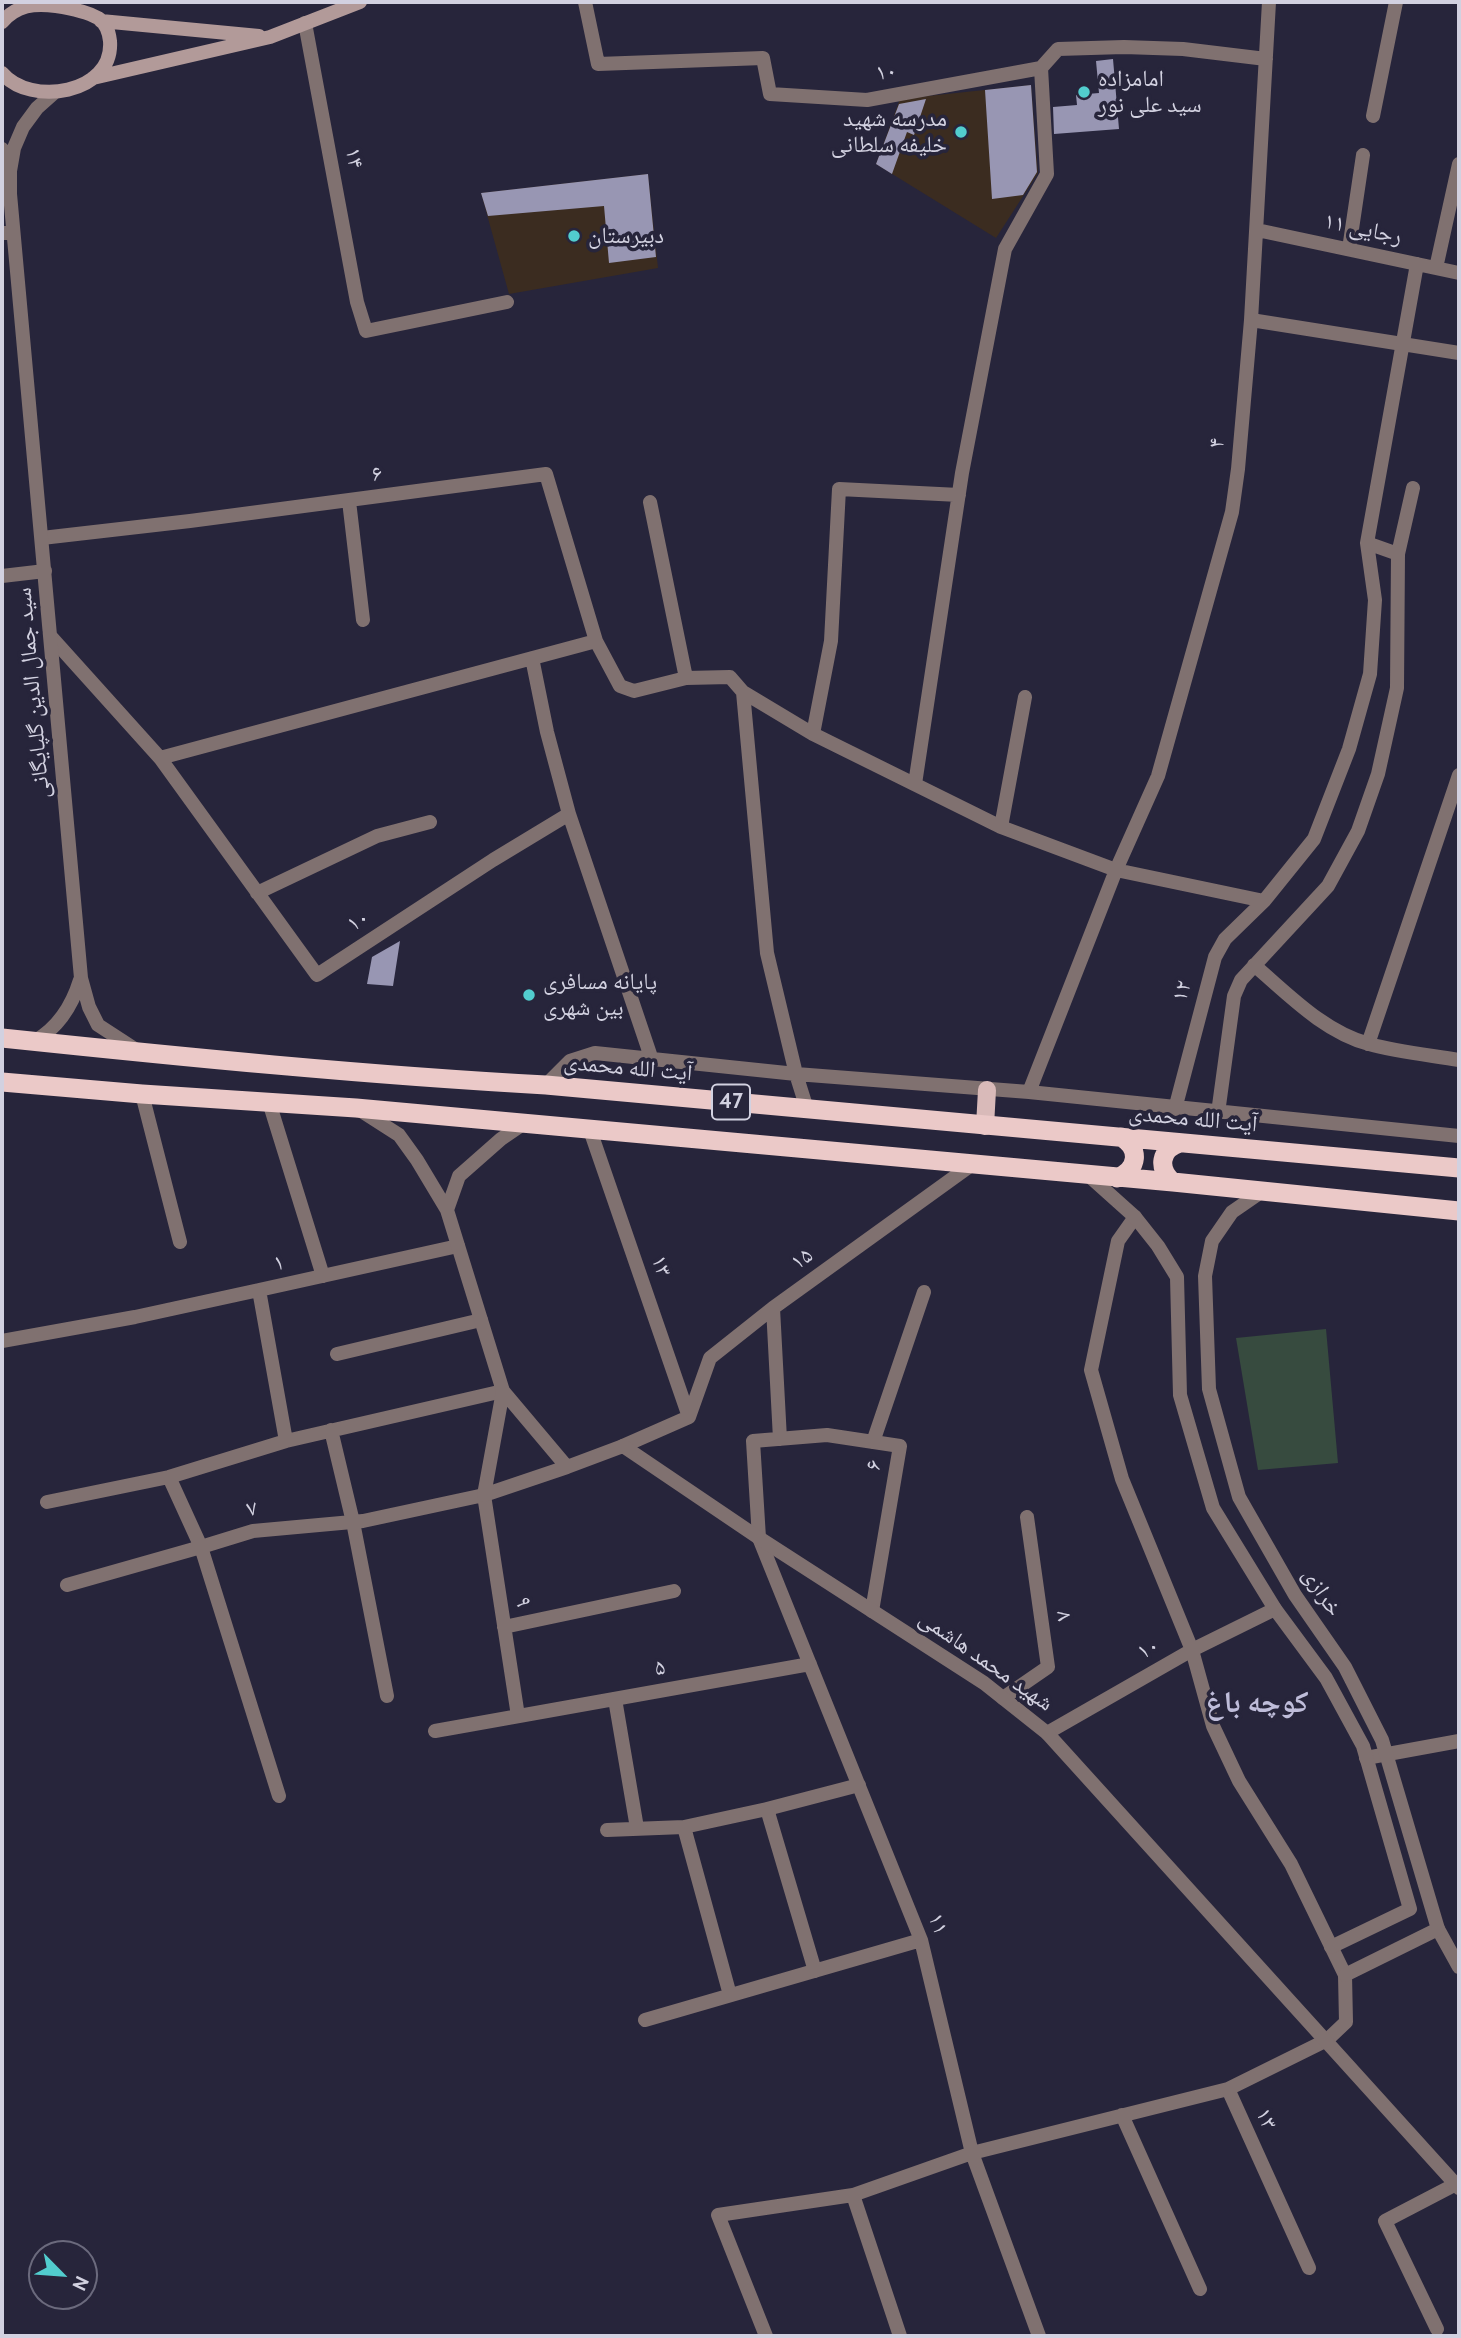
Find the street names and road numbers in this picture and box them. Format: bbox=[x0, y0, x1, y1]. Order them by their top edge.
street label: ۱۰ bbox=[873, 56, 899, 88]
street label: ۱۴ bbox=[338, 145, 370, 171]
street label: رجایی ۱۱ bbox=[1322, 207, 1404, 251]
street label: ۴ bbox=[1203, 437, 1231, 449]
street label: ۶ bbox=[370, 460, 384, 488]
street label: سید جمال الدین گلپایگانی bbox=[10, 586, 56, 800]
street label: ۱۰ bbox=[342, 904, 374, 938]
street label: ۱۲ bbox=[1166, 977, 1198, 1005]
street label: آیت الله محمدی bbox=[562, 1049, 694, 1087]
road number: 47 bbox=[712, 1084, 750, 1120]
street label: آیت الله محمدی bbox=[1127, 1100, 1259, 1138]
street label: ۱۵ bbox=[786, 1242, 818, 1276]
street label: ۱ bbox=[271, 1248, 287, 1278]
street label: ۱۳ bbox=[645, 1252, 677, 1280]
street label: ۶ bbox=[860, 1458, 888, 1472]
street label: ۷ bbox=[245, 1495, 259, 1523]
street label: خرازی bbox=[1296, 1562, 1348, 1622]
street label: ۹ bbox=[509, 1595, 537, 1609]
street label: شهید محمد هاشمی bbox=[914, 1605, 1058, 1717]
street label: ۸ bbox=[1050, 1609, 1078, 1623]
street label: ۱۰ bbox=[1132, 1632, 1164, 1666]
street label: ۵ bbox=[653, 1654, 667, 1682]
street label: ۱۱ bbox=[922, 1910, 954, 1938]
street label: ۱۳ bbox=[1249, 2104, 1283, 2134]

